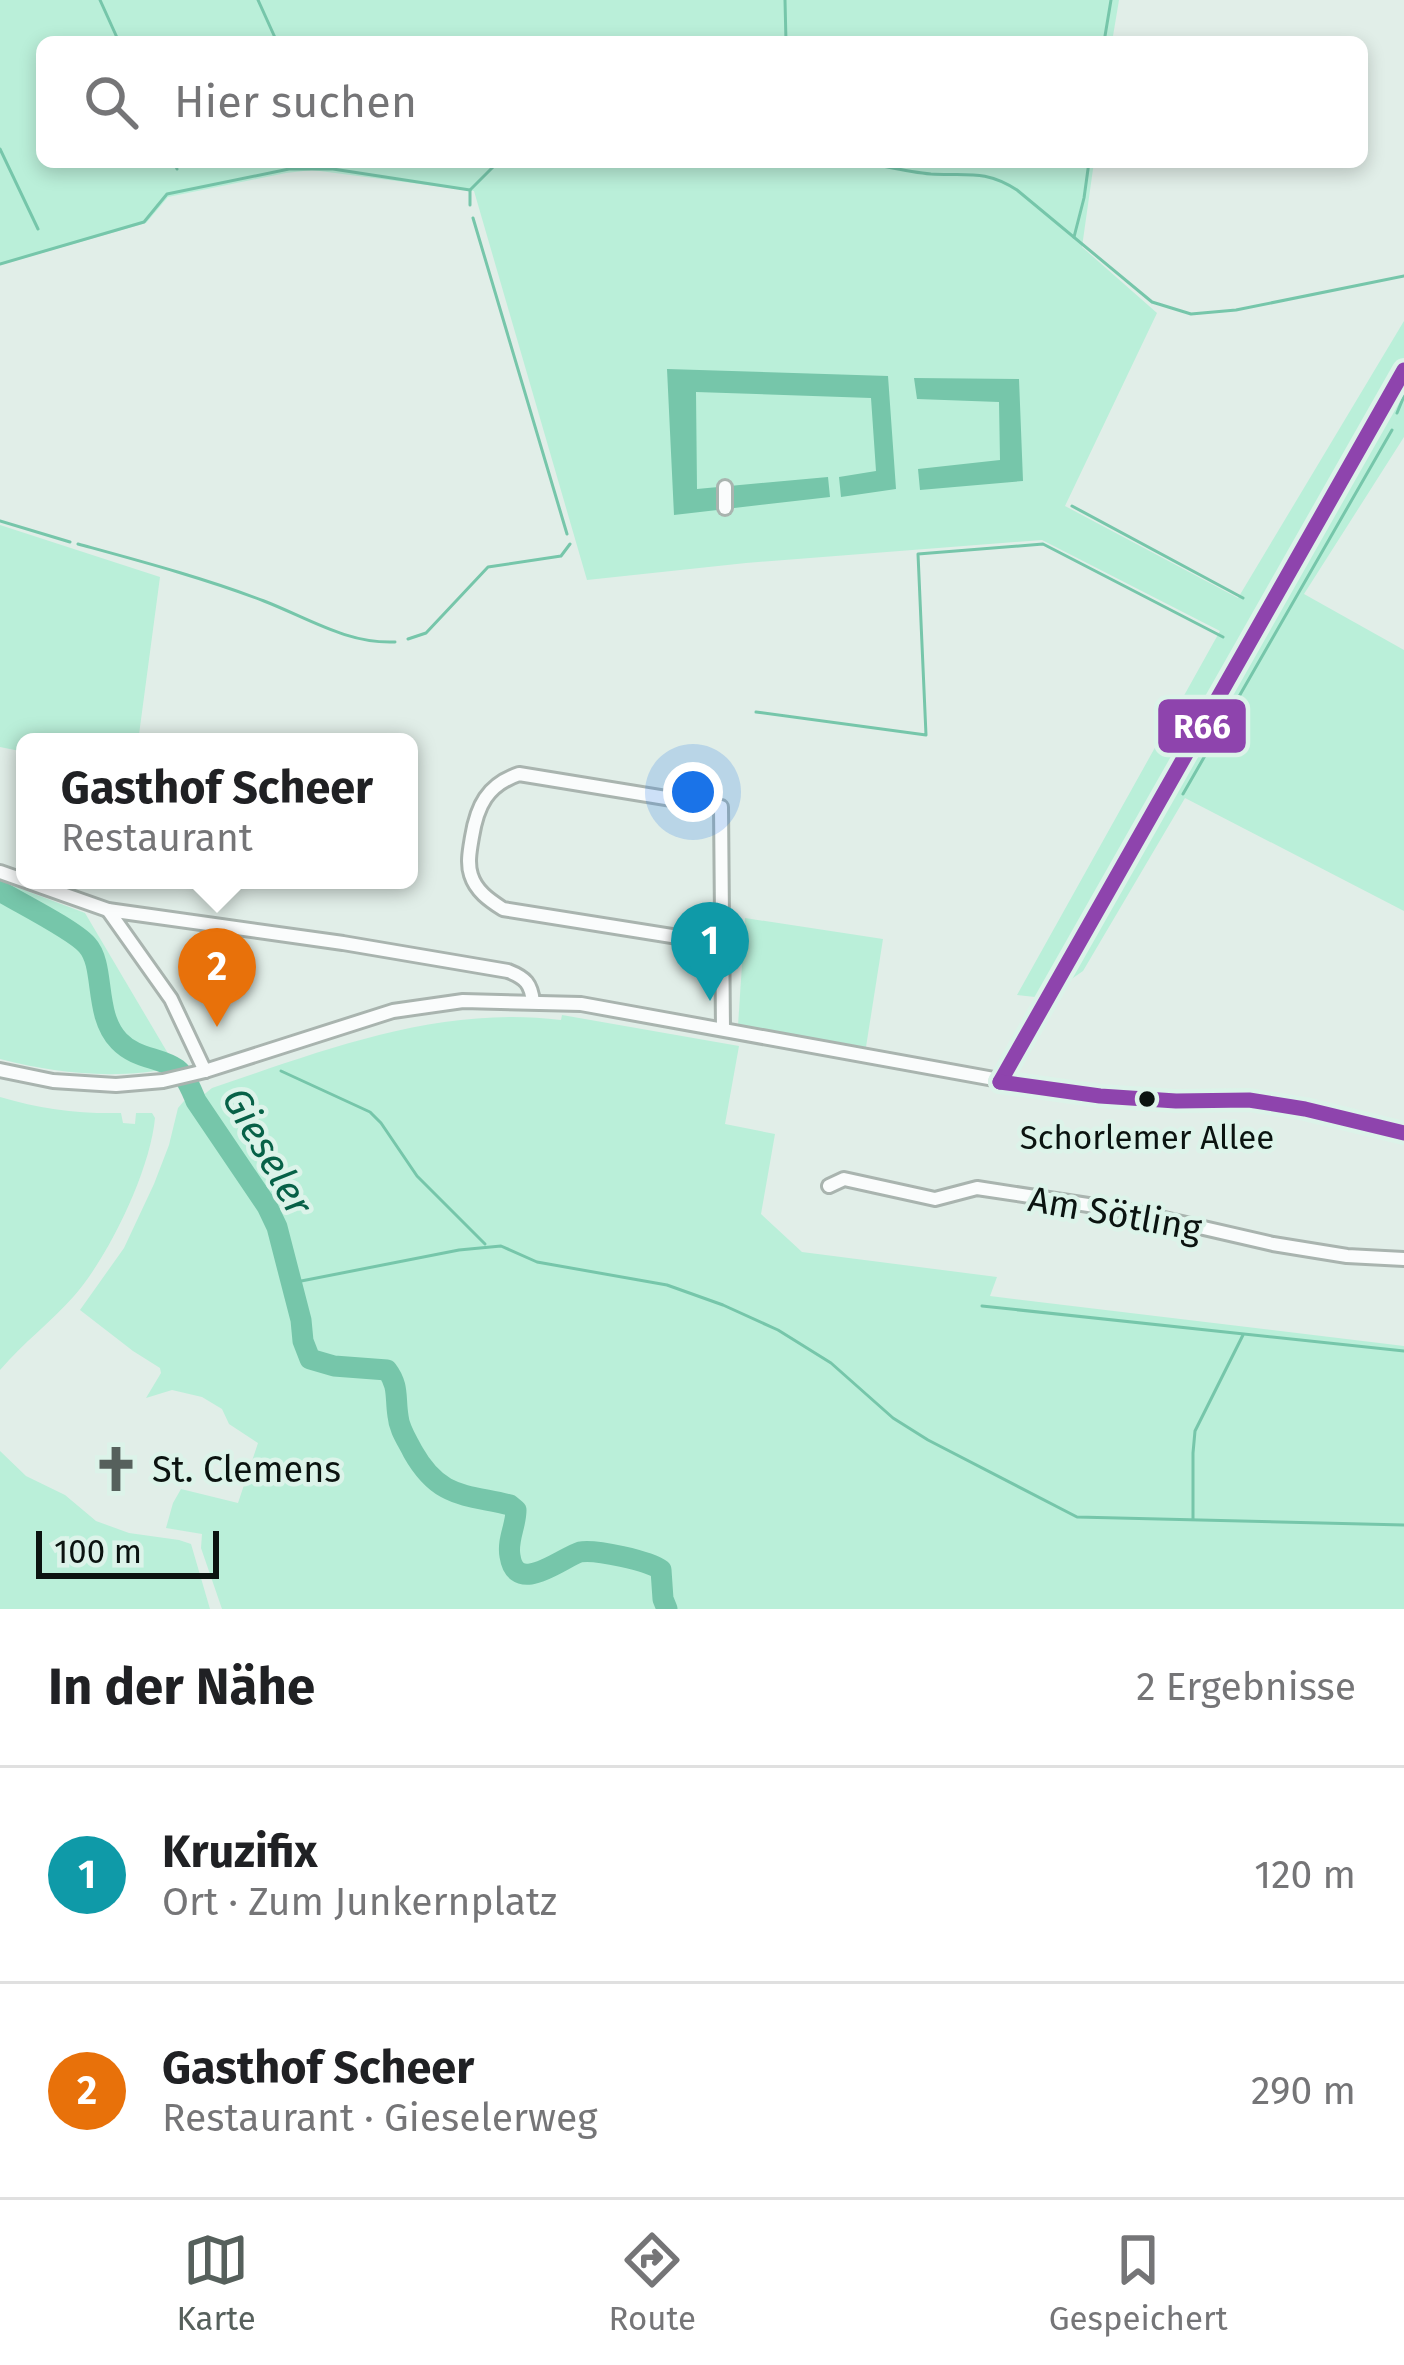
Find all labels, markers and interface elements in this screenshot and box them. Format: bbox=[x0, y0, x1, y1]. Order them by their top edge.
search box bbox=[36, 36, 1368, 168]
icon: search bbox=[78, 69, 144, 135]
text: Hier suchen bbox=[174, 75, 417, 129]
line badge: R66 bbox=[1156, 697, 1248, 755]
text: R66 bbox=[1173, 707, 1231, 747]
popup bbox=[16, 733, 418, 889]
text: Gasthof Scheer bbox=[61, 761, 373, 815]
your location bbox=[663, 762, 723, 822]
text: Restaurant bbox=[61, 815, 253, 861]
pin: 1 bbox=[671, 902, 749, 1001]
pin: 2 bbox=[178, 928, 256, 1027]
water label: Gieseler bbox=[212, 1080, 323, 1224]
marker: Schorlemer Allee bbox=[1136, 1088, 1158, 1110]
place label: Schorlemer Allee bbox=[1020, 1118, 1274, 1158]
street label: Am Sötling bbox=[1025, 1177, 1205, 1251]
church icon: St. Clemens bbox=[91, 1444, 141, 1494]
place label: St. Clemens bbox=[152, 1448, 341, 1492]
scale bar bbox=[36, 1525, 219, 1578]
text: 100 m bbox=[54, 1532, 142, 1572]
text: In der Nähe bbox=[48, 1656, 315, 1718]
text: 2 Ergebnisse bbox=[1136, 1664, 1356, 1710]
text: Kruzifix bbox=[162, 1825, 318, 1879]
text: 1 bbox=[78, 1852, 96, 1898]
text: 120 m bbox=[1254, 1852, 1356, 1898]
text: Ort · Zum Junkernplatz bbox=[162, 1879, 557, 1925]
text: Gasthof Scheer bbox=[162, 2041, 474, 2095]
text: 2 bbox=[77, 2068, 97, 2114]
text: 290 m bbox=[1251, 2068, 1356, 2114]
text: Restaurant · Gieselerweg bbox=[162, 2095, 597, 2141]
tab: Karte bbox=[176, 2227, 256, 2339]
tab: Route bbox=[609, 2227, 696, 2339]
tab: Gespeichert bbox=[1049, 2227, 1228, 2339]

